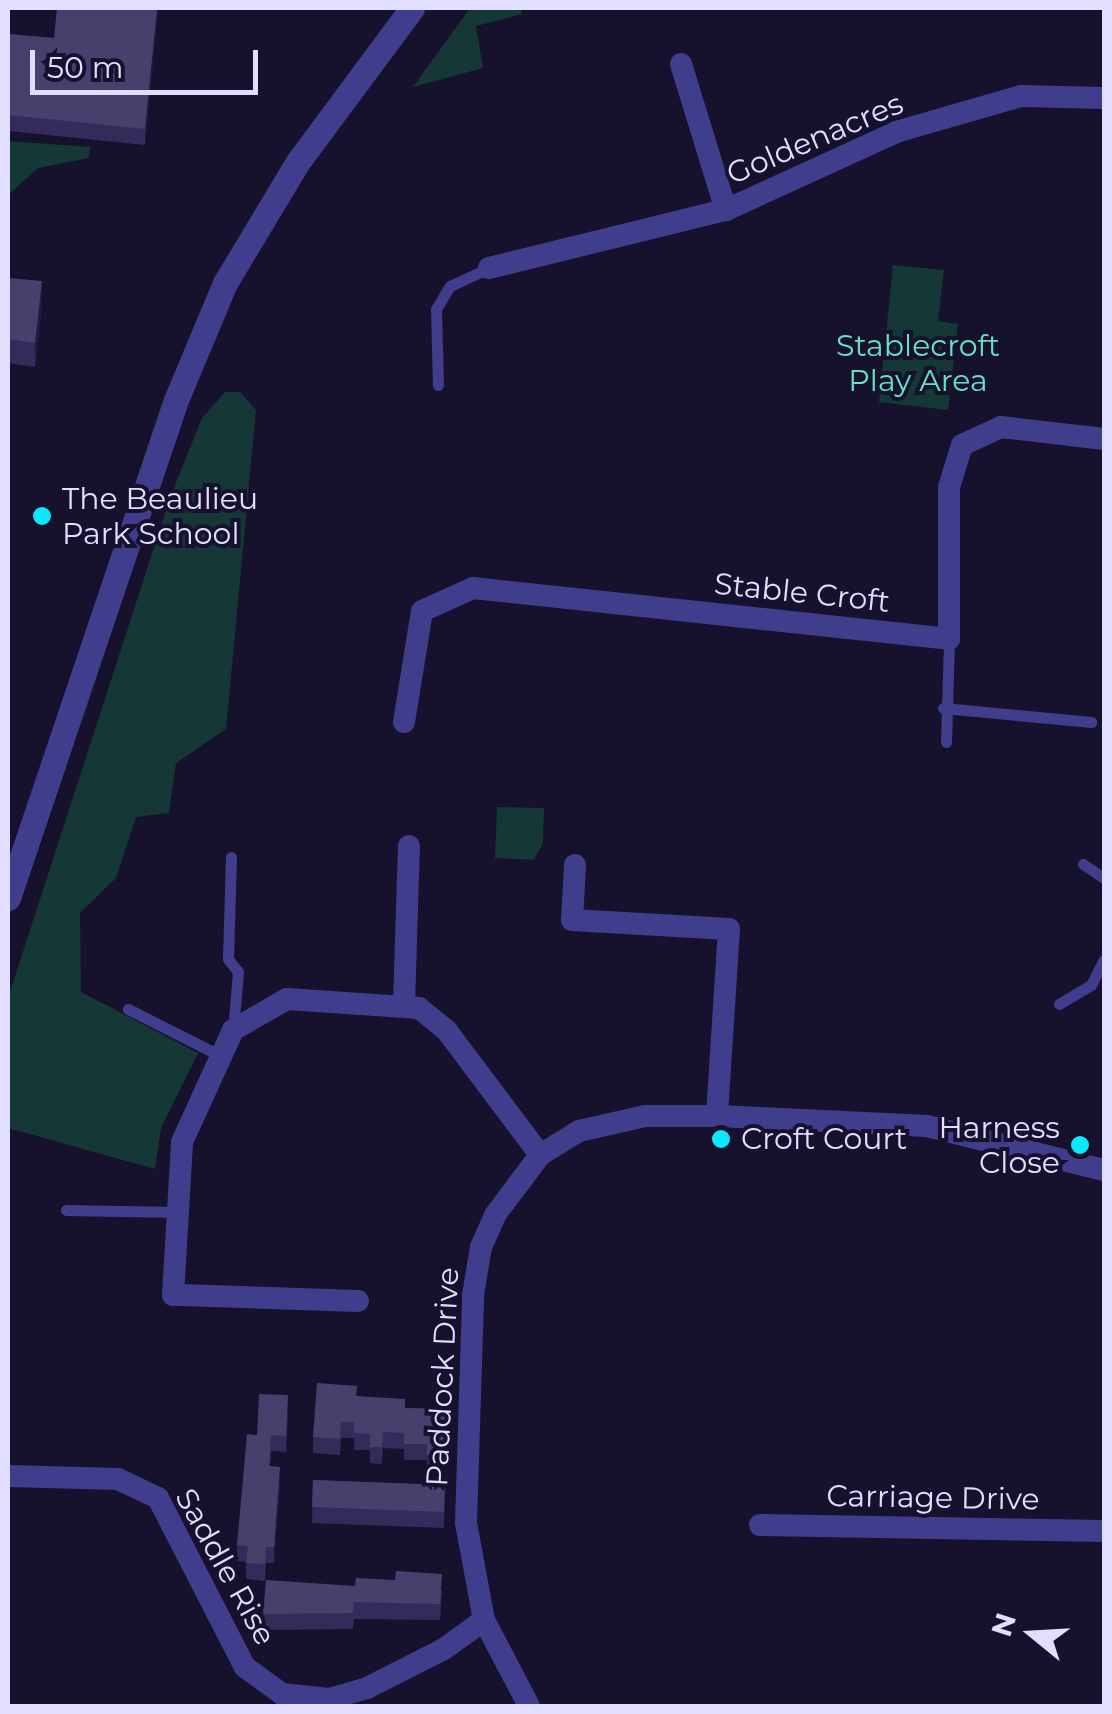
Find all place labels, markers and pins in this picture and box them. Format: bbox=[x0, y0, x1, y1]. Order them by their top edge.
place label: The Beaulieu Park School bbox=[62, 481, 258, 552]
marker: The Beaulieu Park School bbox=[31, 505, 53, 527]
place label: Harness Close bbox=[938, 1110, 1060, 1180]
place label: Croft Court bbox=[741, 1121, 907, 1157]
marker: Croft Court bbox=[710, 1128, 732, 1150]
marker: Harness Close bbox=[1069, 1134, 1091, 1156]

